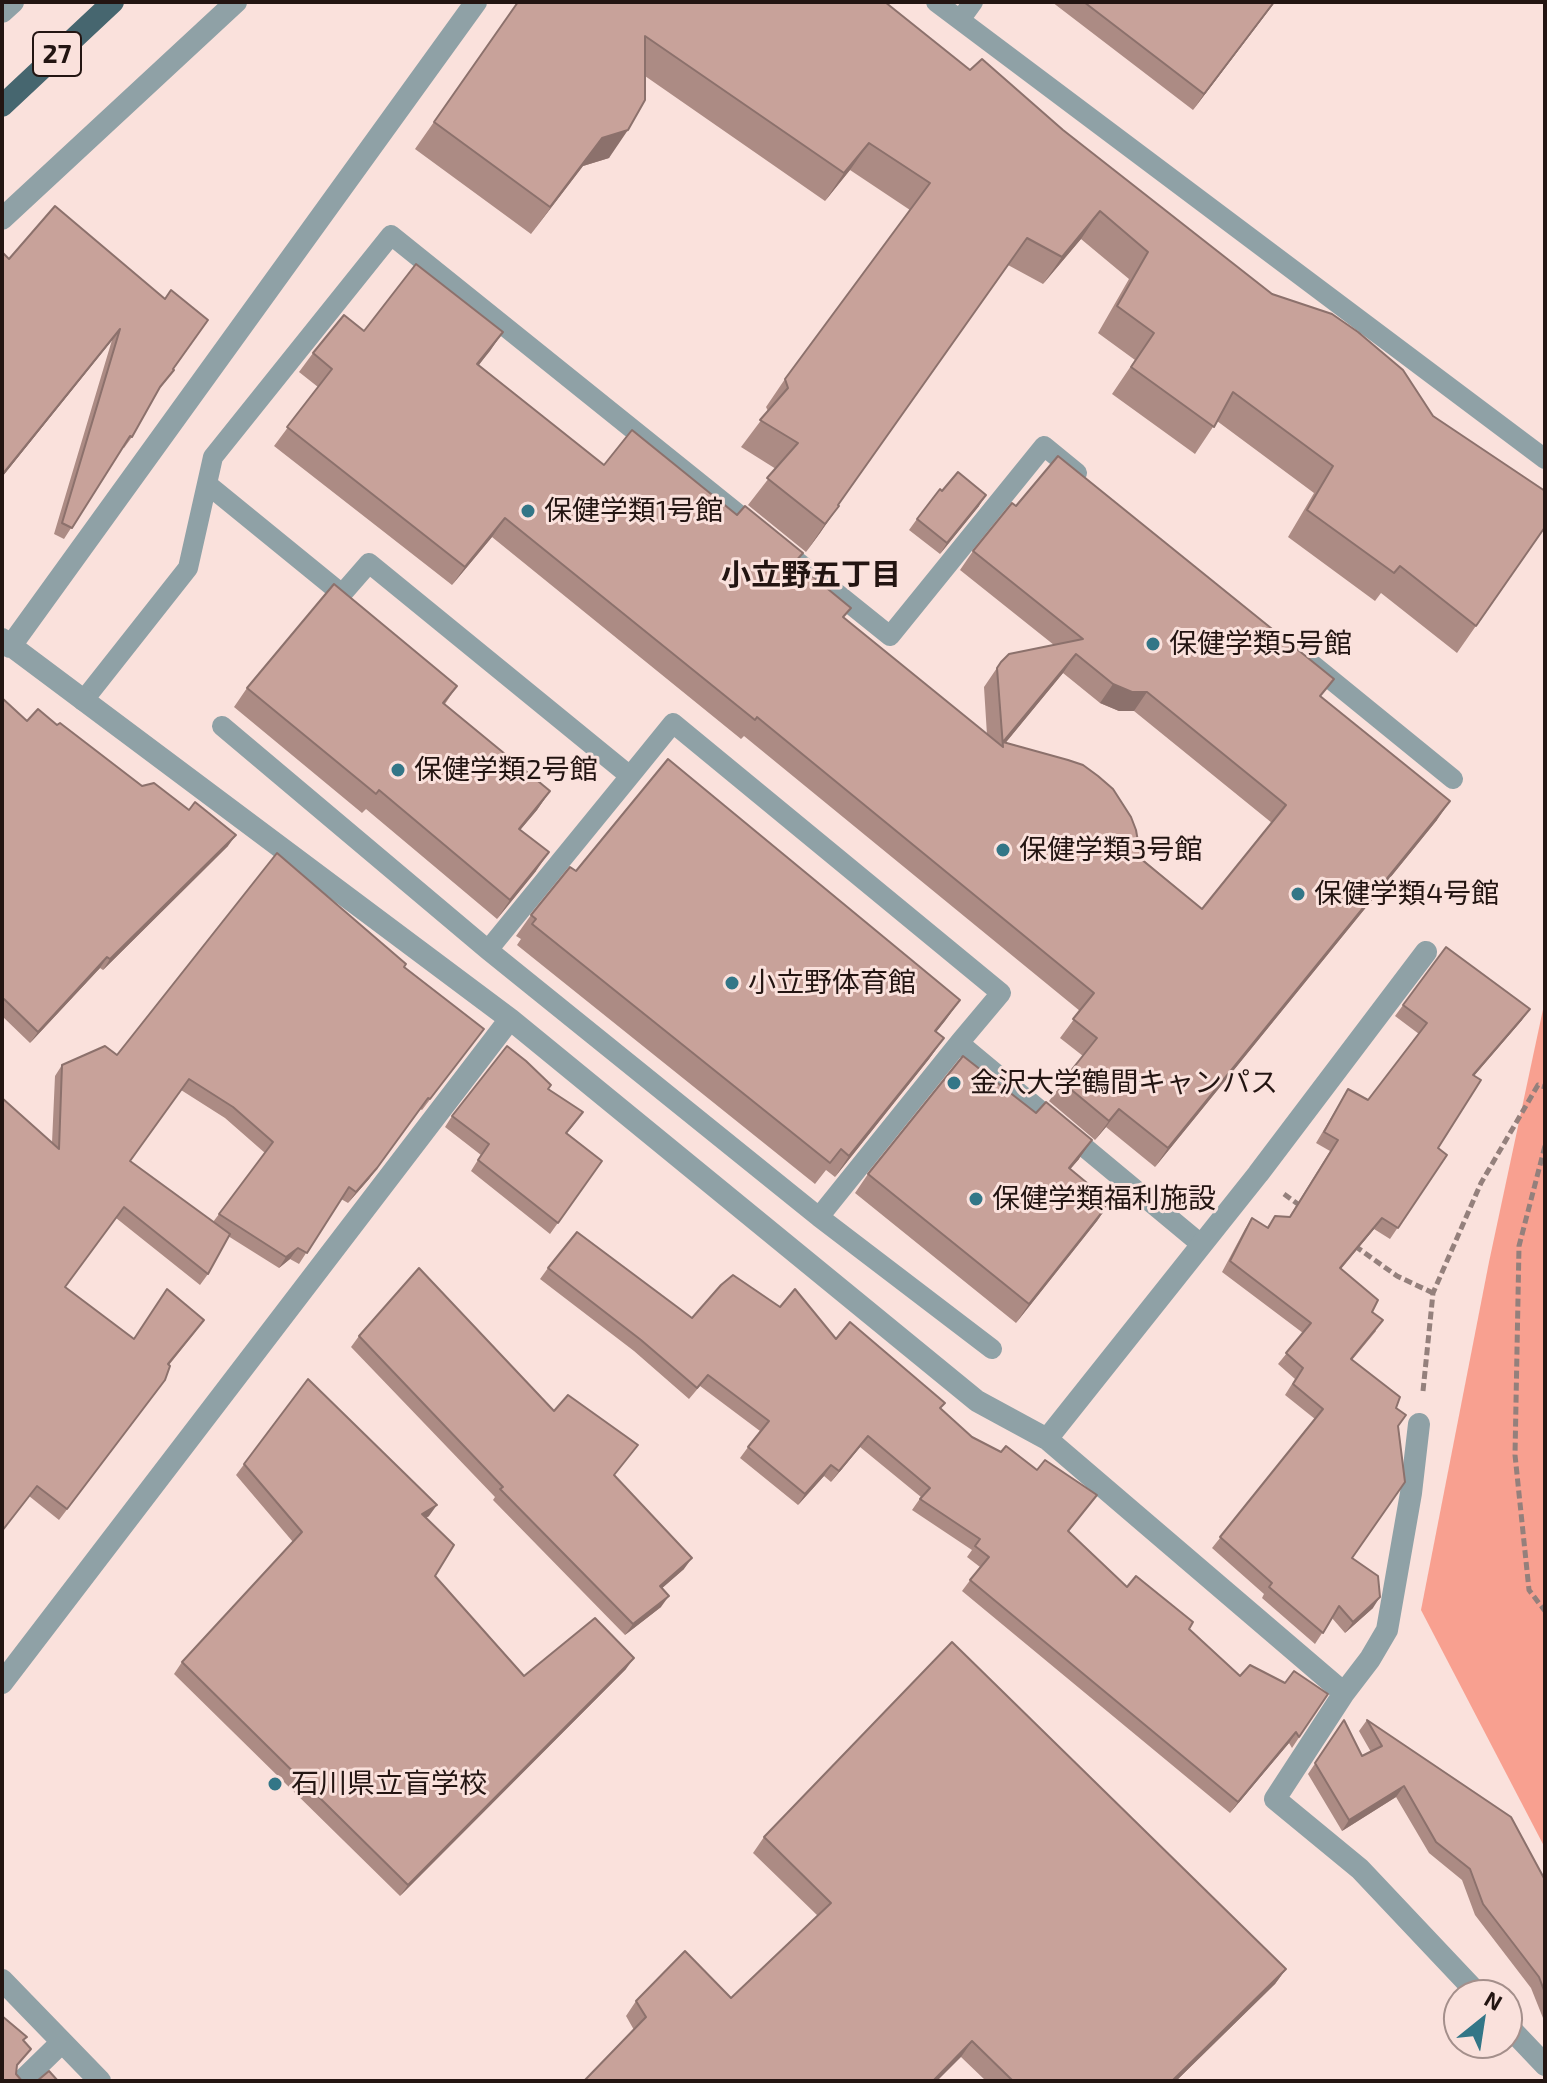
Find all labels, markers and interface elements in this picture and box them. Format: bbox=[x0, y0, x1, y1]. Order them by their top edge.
road number: 27 bbox=[33, 32, 81, 76]
place label: 保健学類1号館 bbox=[544, 494, 723, 528]
marker: 保健学類1号館 bbox=[519, 502, 537, 520]
district label: 小立野五丁目 bbox=[721, 557, 901, 593]
place label: 保健学類5号館 bbox=[1169, 627, 1352, 661]
marker: 保健学類5号館 bbox=[1144, 635, 1162, 653]
place label: 保健学類2号館 bbox=[414, 753, 598, 787]
marker: 保健学類2号館 bbox=[389, 761, 407, 779]
place label: 保健学類3号館 bbox=[1019, 833, 1203, 867]
marker: 保健学類3号館 bbox=[994, 841, 1012, 859]
place label: 保健学類4号館 bbox=[1314, 877, 1499, 911]
marker: 保健学類4号館 bbox=[1289, 885, 1307, 903]
place label: 小立野体育館 bbox=[748, 966, 916, 1000]
marker: 小立野体育館 bbox=[723, 974, 741, 992]
place label: 金沢大学鶴間キャンパス bbox=[970, 1066, 1278, 1100]
marker: 金沢大学鶴間キャンパス bbox=[945, 1074, 963, 1092]
place label: 保健学類福利施設 bbox=[992, 1182, 1216, 1216]
marker: 保健学類福利施設 bbox=[967, 1190, 985, 1208]
place label: 石川県立盲学校 bbox=[291, 1767, 487, 1801]
marker: 石川県立盲学校 bbox=[266, 1775, 284, 1793]
north arrow bbox=[1443, 1979, 1523, 2059]
text: N bbox=[1481, 1985, 1507, 2015]

